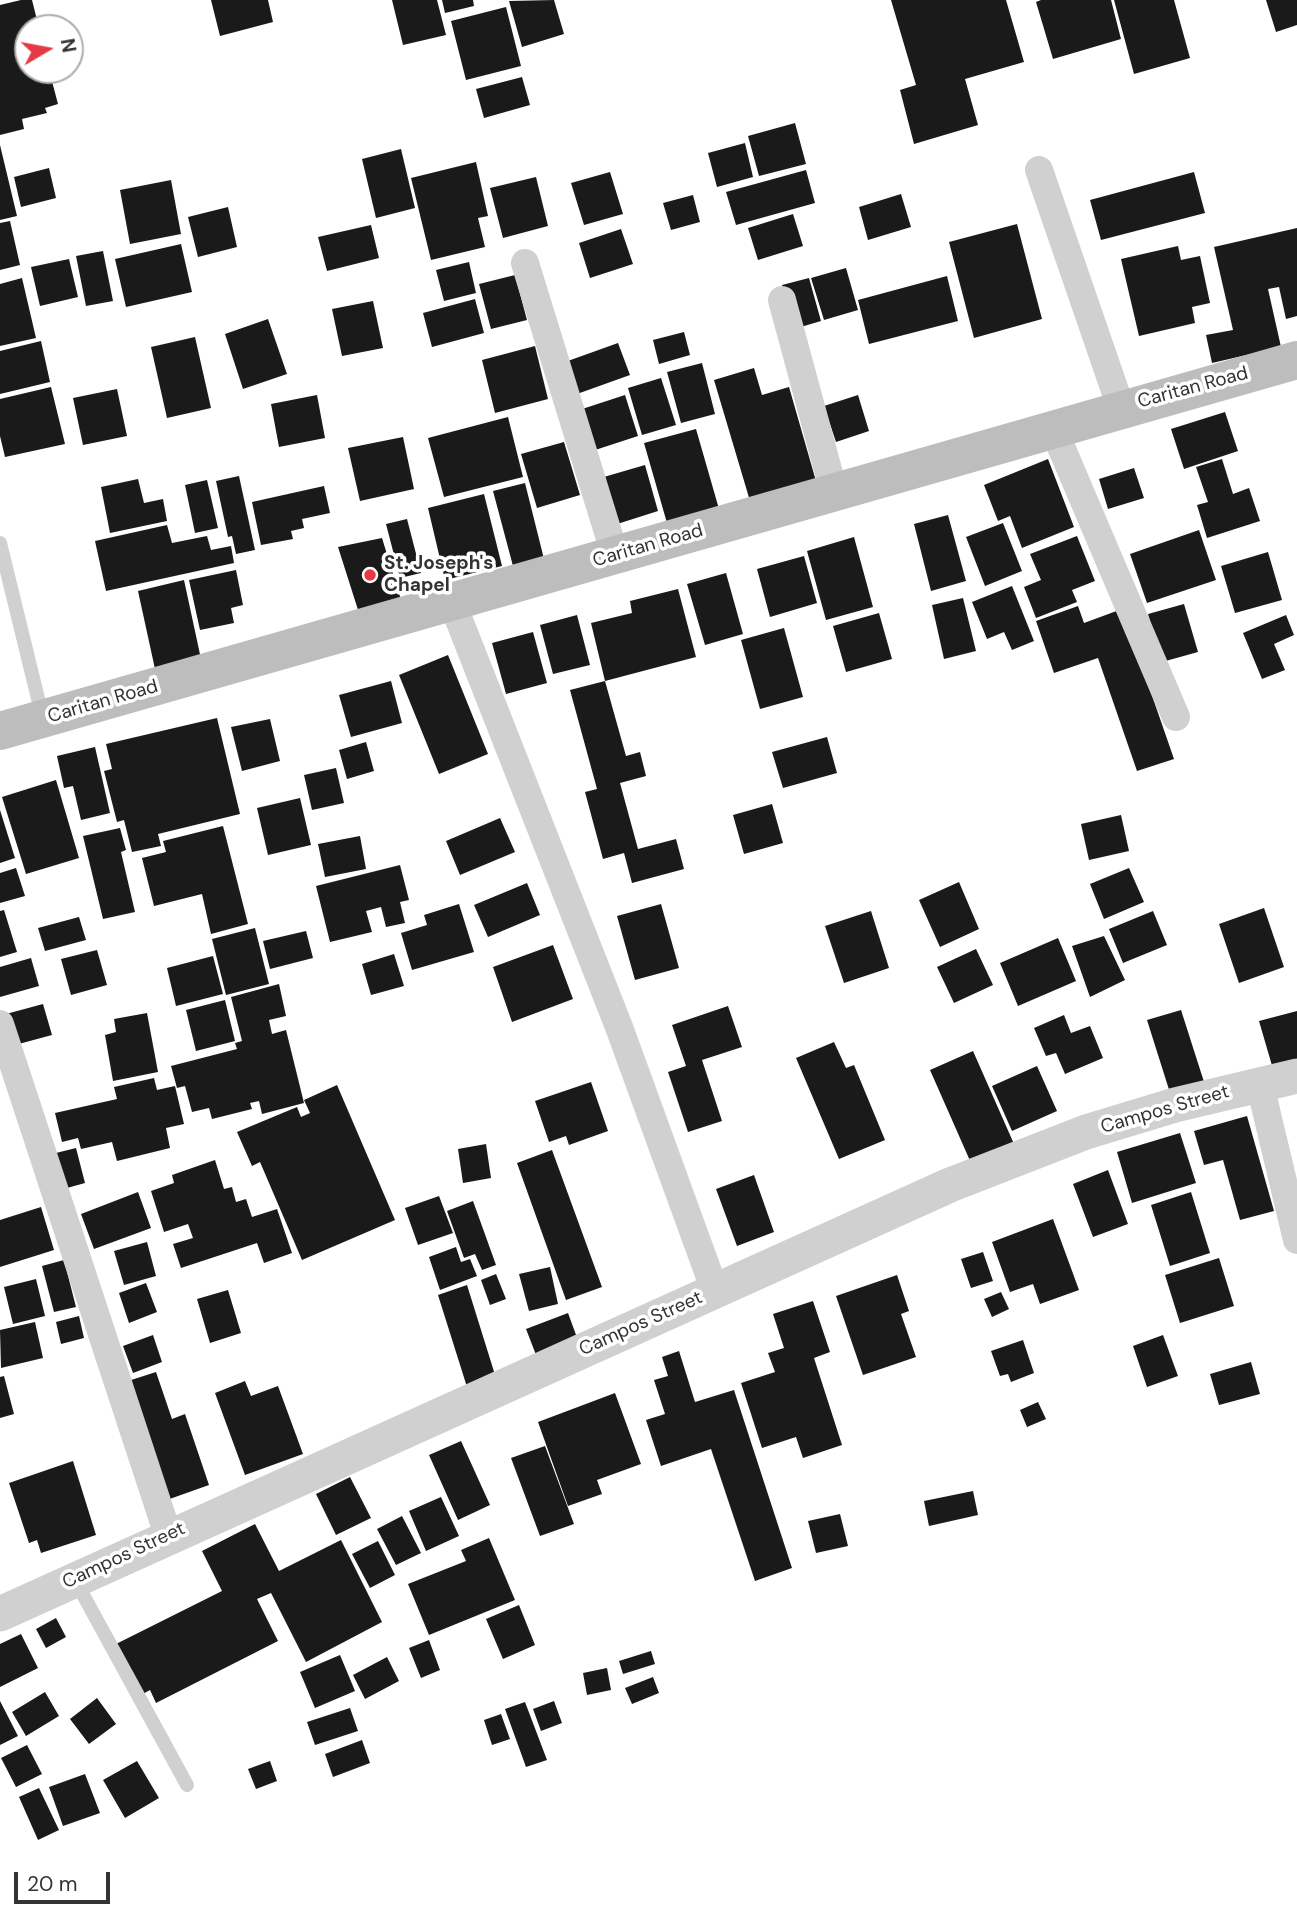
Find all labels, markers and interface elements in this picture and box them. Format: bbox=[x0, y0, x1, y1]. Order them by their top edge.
north arrow bbox=[14, 14, 84, 84]
text: N bbox=[55, 37, 82, 55]
street label: Caritan Road bbox=[1135, 362, 1251, 414]
street label: Caritan Road bbox=[590, 519, 706, 573]
place label: St. Joseph's Chapel bbox=[384, 553, 493, 597]
marker: St. Joseph's Chapel bbox=[362, 567, 378, 583]
street label: Caritan Road bbox=[45, 675, 161, 729]
street label: Campos Street bbox=[1098, 1081, 1232, 1139]
street label: Campos Street bbox=[576, 1287, 706, 1361]
street label: Campos Street bbox=[59, 1518, 189, 1594]
scale bar bbox=[18, 1857, 114, 1901]
text: 20 m bbox=[27, 1870, 78, 1898]

